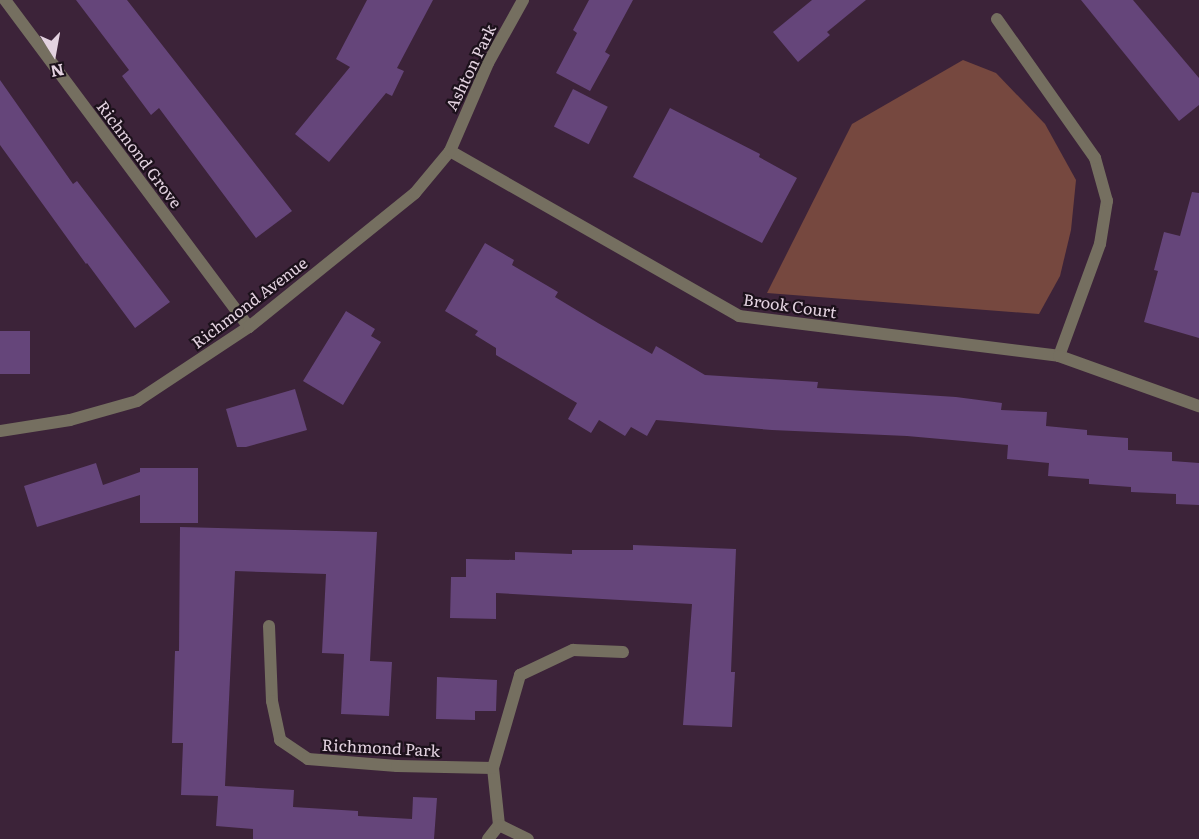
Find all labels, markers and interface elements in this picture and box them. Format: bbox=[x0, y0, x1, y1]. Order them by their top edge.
street label: Ashton Park bbox=[441, 21, 499, 113]
north arrow bbox=[24, 24, 84, 84]
text: N bbox=[49, 59, 66, 85]
street label: Richmond Grove bbox=[93, 97, 187, 211]
street label: Richmond Avenue bbox=[188, 252, 310, 352]
street label: Brook Court bbox=[742, 289, 838, 321]
street label: Richmond Park bbox=[321, 734, 441, 760]

